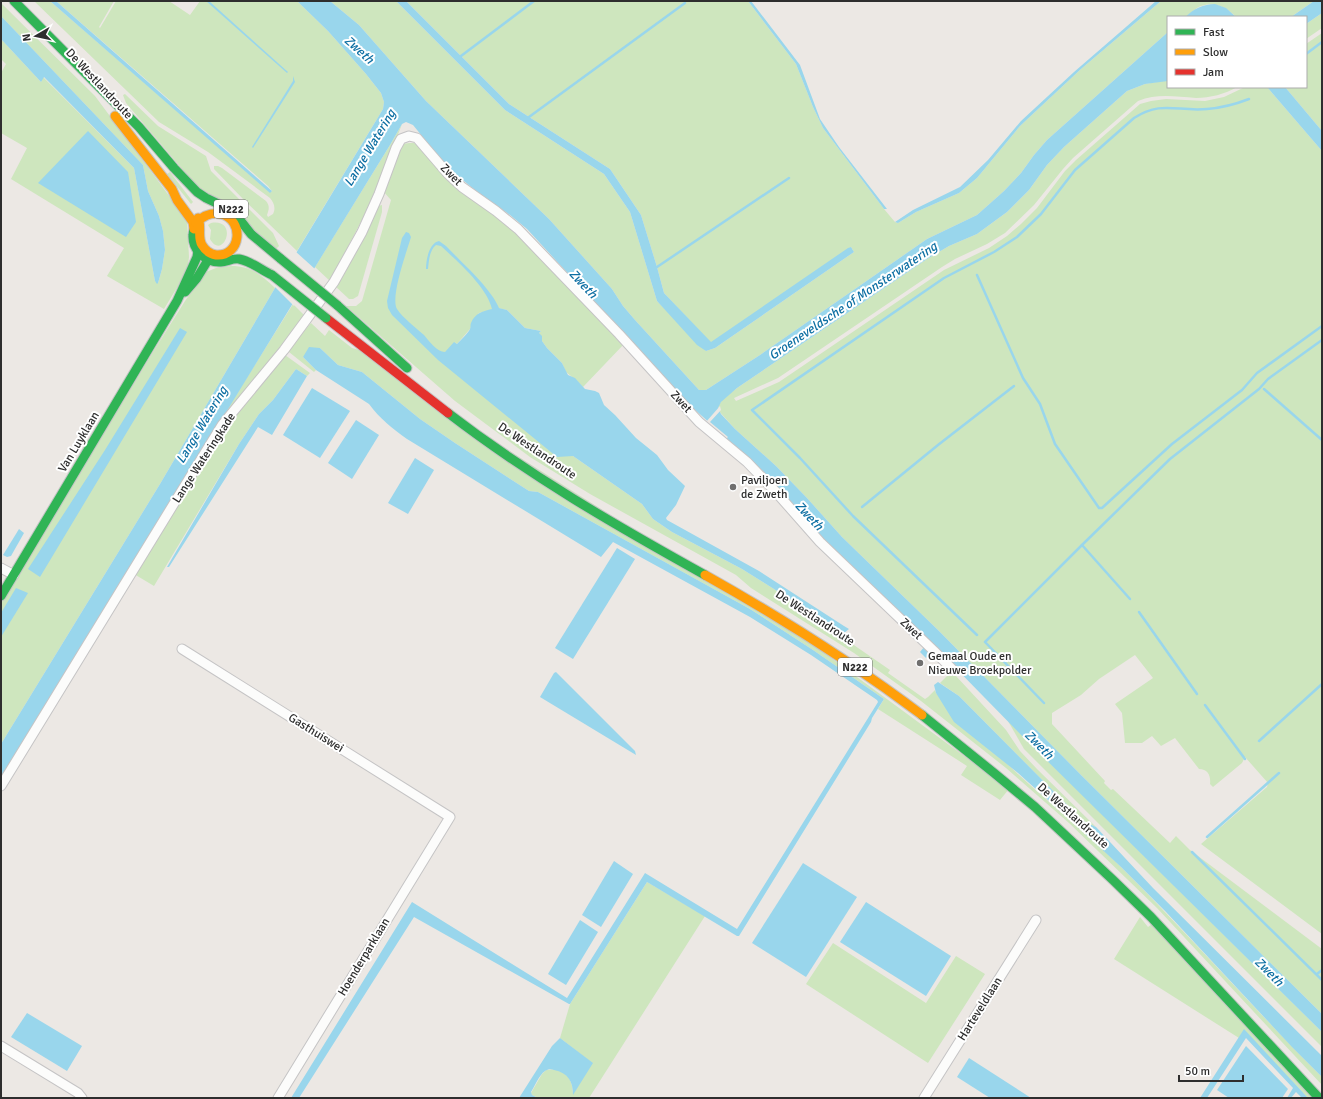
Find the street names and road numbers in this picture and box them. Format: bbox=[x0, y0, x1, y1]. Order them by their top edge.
street label: De Westlandroute bbox=[62, 46, 136, 122]
street label: Zwet bbox=[437, 161, 465, 189]
road number: N222 bbox=[214, 200, 248, 218]
street label: Zwet bbox=[667, 388, 695, 416]
street label: Van Luyklaan bbox=[55, 409, 103, 475]
street label: Lange Wateringkade bbox=[169, 410, 239, 506]
street label: De Westlandroute bbox=[495, 419, 579, 483]
street label: De Westlandroute bbox=[773, 587, 857, 649]
street label: Zwet bbox=[897, 615, 925, 643]
road number: N222 bbox=[838, 658, 872, 676]
street label: Gasthuiswei bbox=[285, 710, 347, 756]
street label: De Westlandroute bbox=[1034, 780, 1112, 852]
street label: Hoenderparklaan bbox=[335, 915, 393, 999]
street label: Harteveldlaan bbox=[955, 974, 1005, 1044]

